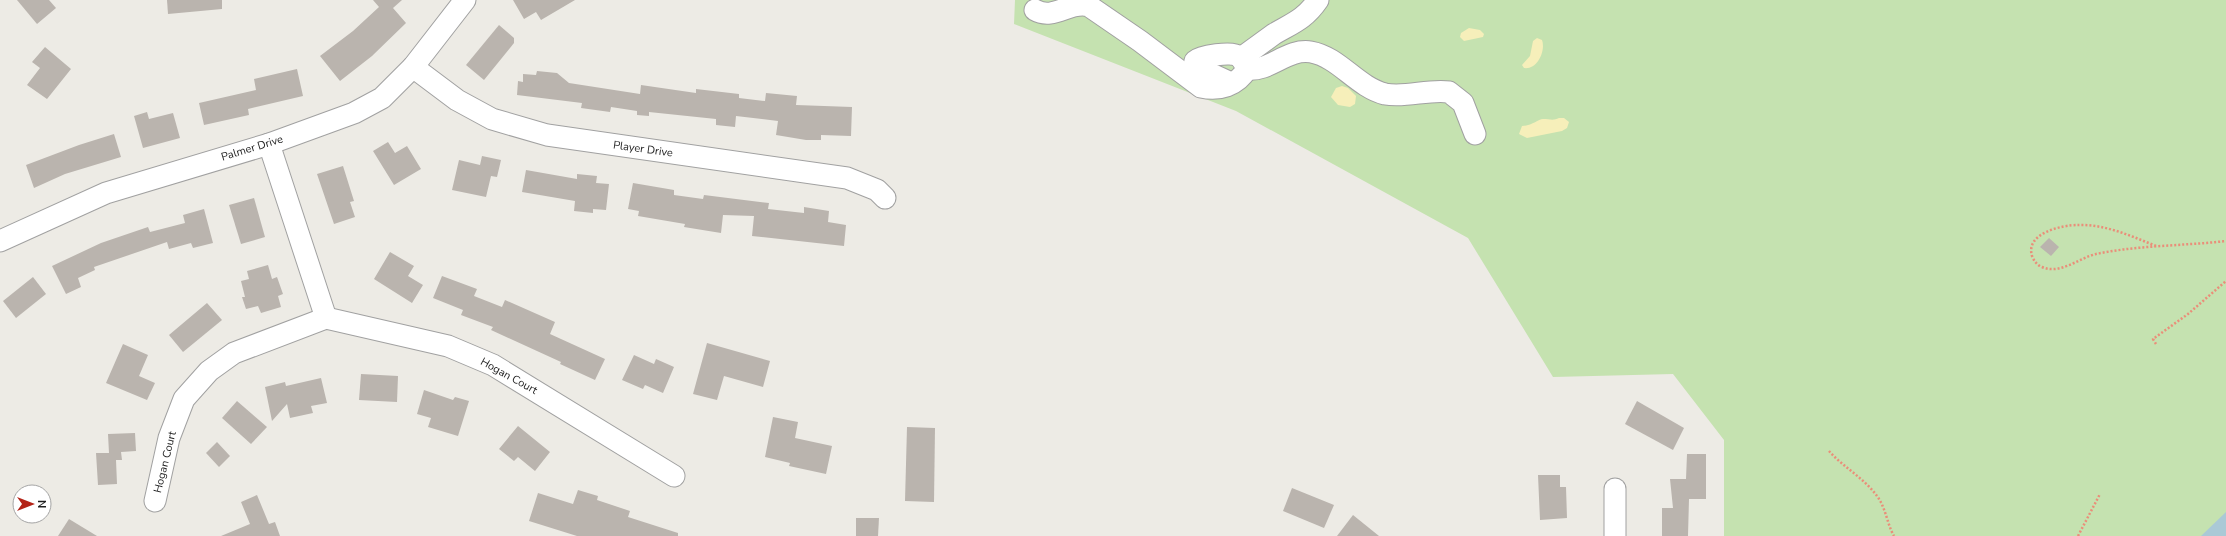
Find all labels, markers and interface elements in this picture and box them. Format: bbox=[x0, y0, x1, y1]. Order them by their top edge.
street label: Palmer Drive bbox=[219, 131, 285, 165]
street label: Player Drive bbox=[612, 137, 674, 161]
street label: Hogan Court bbox=[478, 354, 540, 398]
street label: Hogan Court bbox=[150, 429, 180, 494]
north arrow bbox=[12, 484, 52, 524]
text: N bbox=[34, 500, 49, 508]

